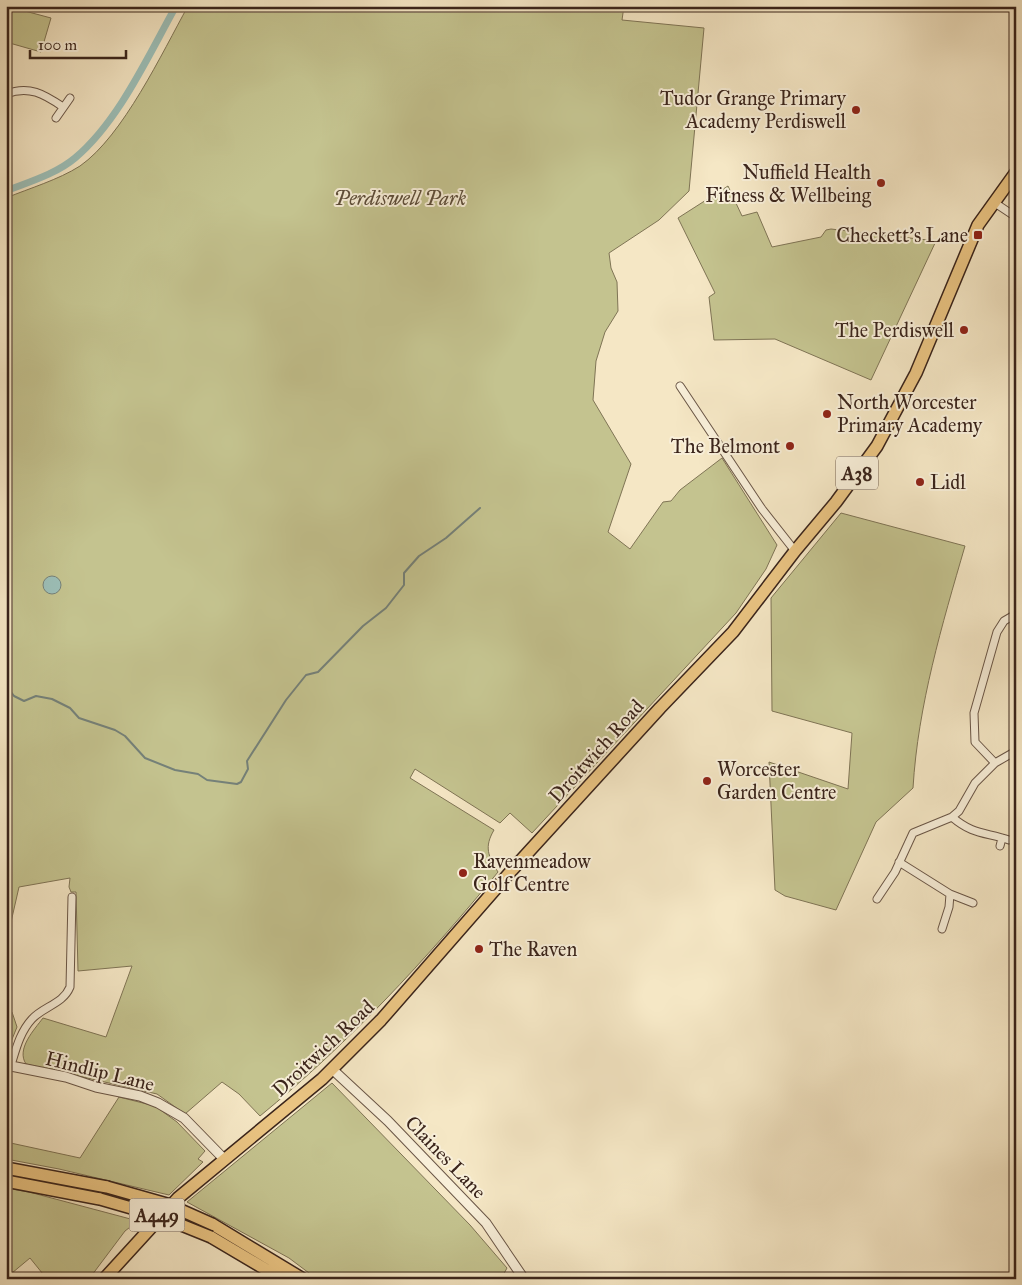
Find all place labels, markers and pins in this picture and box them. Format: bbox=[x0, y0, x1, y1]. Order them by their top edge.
place label: Tudor Grange Primary Academy Perdiswell bbox=[660, 86, 847, 133]
marker: Tudor Grange Primary Academy Perdiswell bbox=[850, 104, 862, 116]
place label: Nuffield Health Fitness & Wellbeing bbox=[705, 160, 872, 208]
marker: Nuffield Health Fitness & Wellbeing bbox=[875, 177, 887, 189]
place label: Checkett's Lane bbox=[836, 223, 968, 247]
marker: Checkett's Lane bbox=[972, 229, 984, 241]
place label: The Perdiswell bbox=[835, 318, 955, 342]
marker: The Perdiswell bbox=[958, 324, 970, 336]
place label: North Worcester Primary Academy bbox=[837, 390, 983, 437]
marker: North Worcester Primary Academy bbox=[821, 408, 833, 420]
place label: The Belmont bbox=[671, 434, 780, 458]
marker: The Belmont bbox=[784, 440, 796, 452]
place label: Lidl bbox=[930, 470, 966, 494]
marker: Lidl bbox=[914, 476, 926, 488]
place label: Worcester Garden Centre bbox=[717, 757, 836, 804]
marker: Worcester Garden Centre bbox=[701, 775, 713, 787]
place label: Ravenmeadow Golf Centre bbox=[473, 849, 592, 896]
marker: Ravenmeadow Golf Centre bbox=[457, 867, 469, 879]
place label: The Raven bbox=[489, 937, 577, 961]
marker: The Raven bbox=[473, 943, 485, 955]

